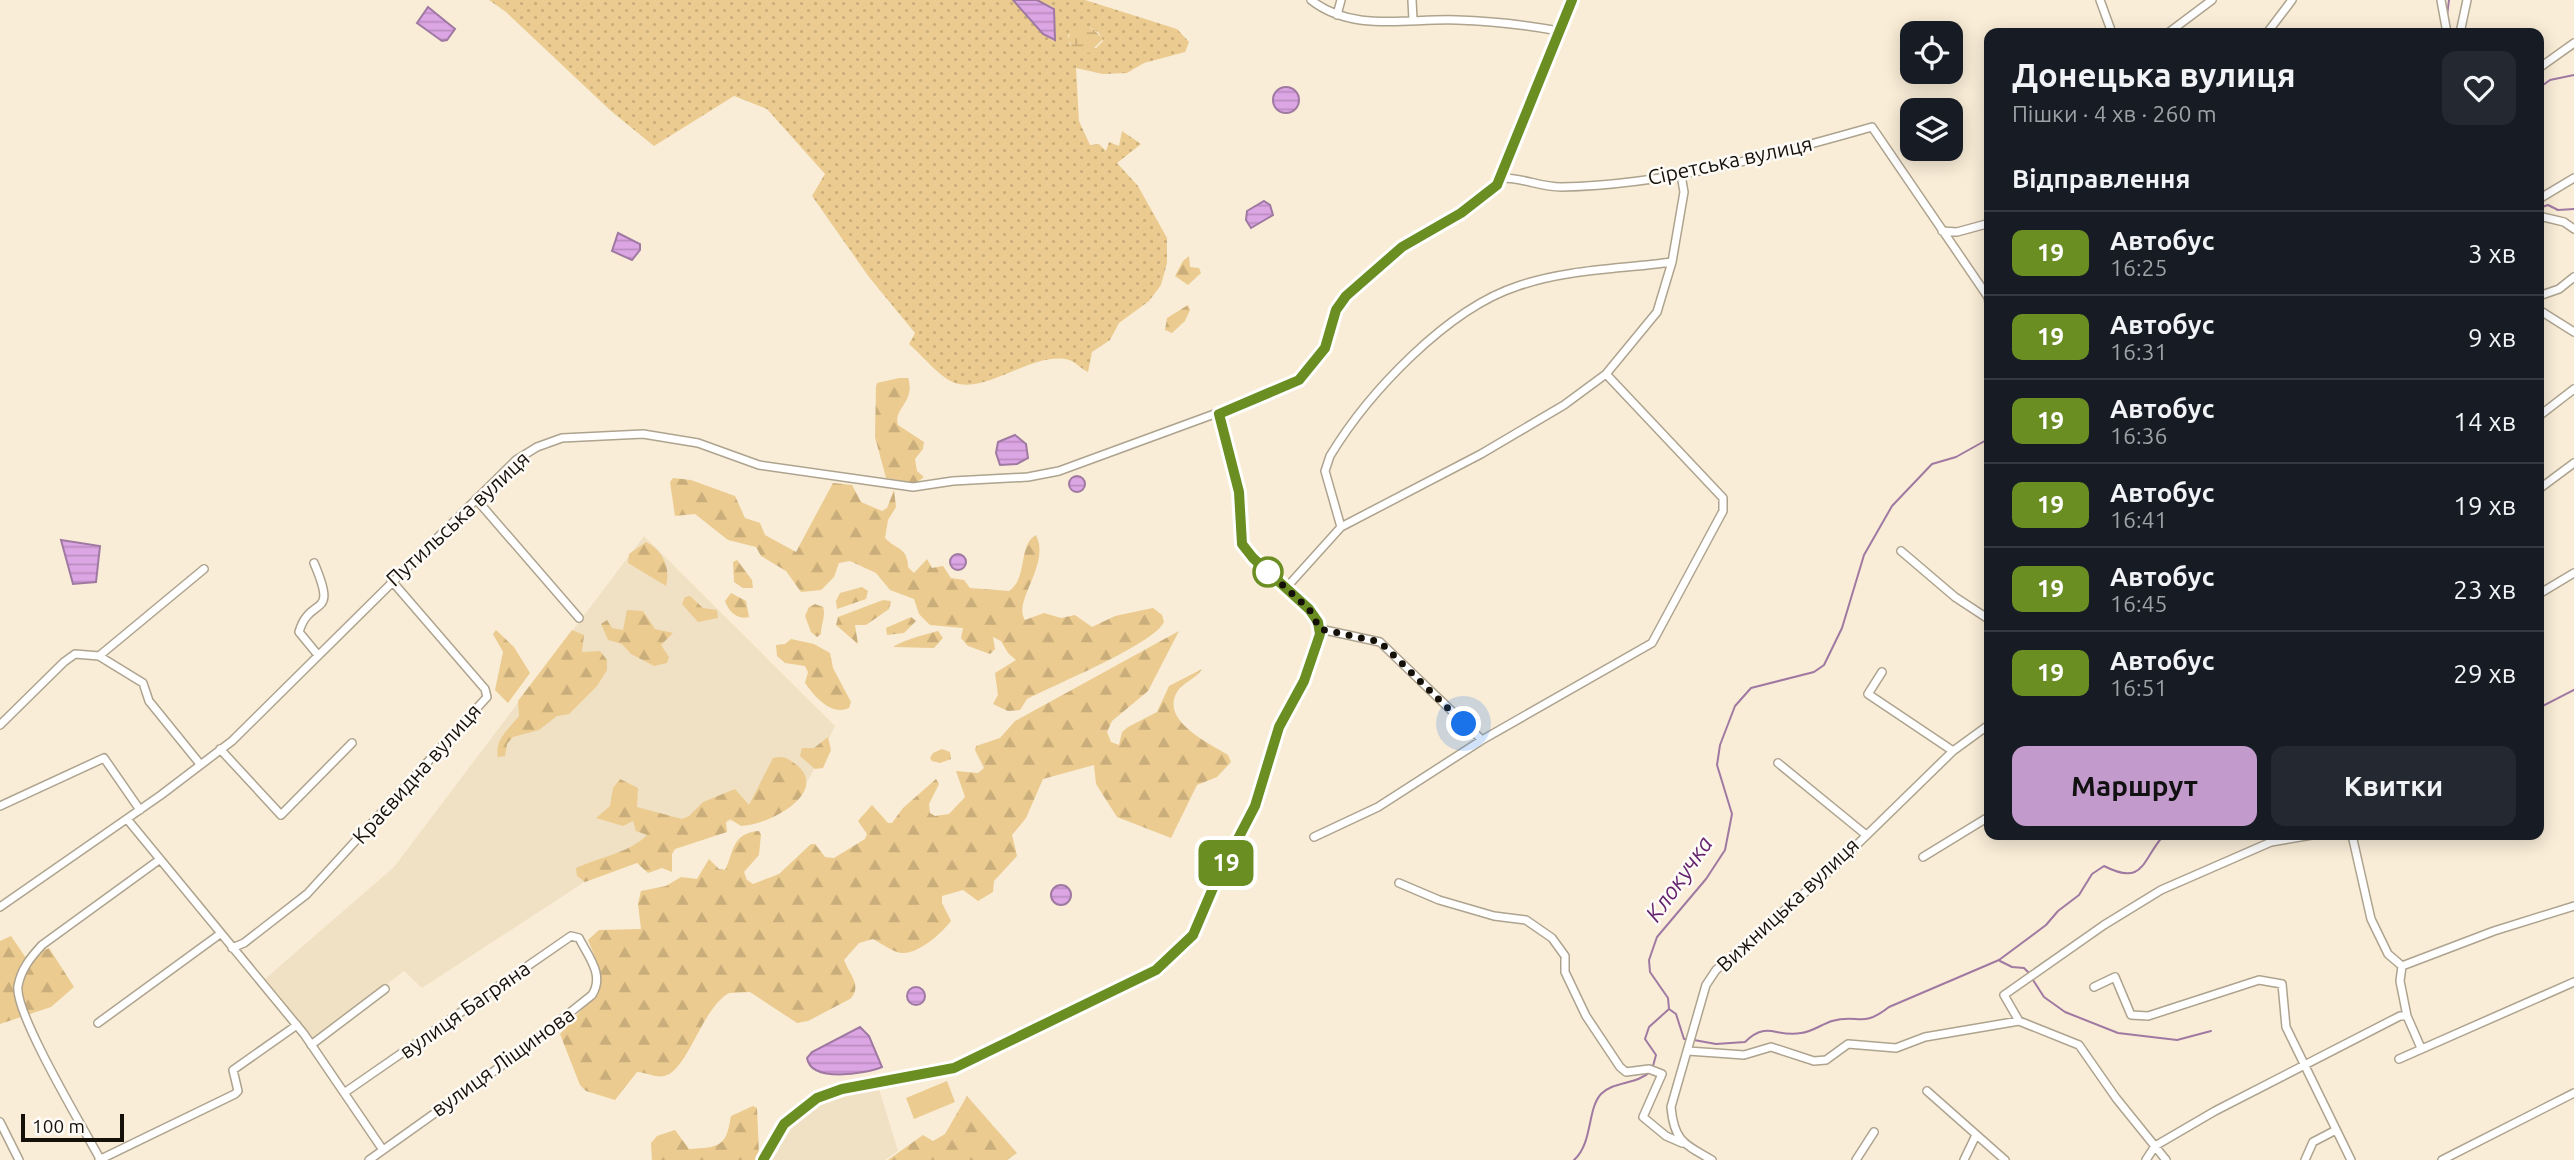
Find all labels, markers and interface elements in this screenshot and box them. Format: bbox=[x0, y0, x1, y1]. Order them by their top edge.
map controls bbox=[1900, 21, 1963, 161]
button: locate bbox=[1900, 21, 1963, 84]
button: heart bbox=[2442, 51, 2516, 125]
text: Донецька вулиця bbox=[2012, 56, 2296, 93]
button: layers bbox=[1900, 98, 1963, 161]
text: Пішки · 4 хв · 260 m bbox=[2012, 101, 2217, 126]
street label: Сіретська вулиця bbox=[1645, 131, 1814, 189]
text: Відправлення bbox=[2012, 164, 2190, 193]
text: Автобус bbox=[2110, 226, 2214, 255]
text: 19 bbox=[2037, 239, 2064, 266]
text: 3 хв bbox=[2468, 239, 2516, 268]
text: 16:25 bbox=[2110, 255, 2168, 280]
text: Автобус bbox=[2110, 310, 2214, 339]
text: 19 bbox=[2037, 323, 2064, 350]
text: 9 хв bbox=[2468, 323, 2516, 352]
text: 16:31 bbox=[2110, 339, 2168, 364]
text: Автобус bbox=[2110, 394, 2214, 423]
text: 19 bbox=[2037, 407, 2064, 434]
text: 14 хв bbox=[2453, 407, 2516, 436]
text: 16:36 bbox=[2110, 423, 2168, 448]
street label: Путильська вулиця bbox=[381, 446, 534, 591]
text: Автобус bbox=[2110, 478, 2214, 507]
text: 19 bbox=[2037, 491, 2064, 518]
text: 19 хв bbox=[2453, 491, 2516, 520]
text: 16:41 bbox=[2110, 507, 2168, 532]
unlabelled marker bbox=[1253, 557, 1283, 587]
text: Автобус bbox=[2110, 562, 2214, 591]
text: 19 bbox=[2037, 575, 2064, 602]
text: 23 хв bbox=[2453, 575, 2516, 604]
text: 16:45 bbox=[2110, 591, 2168, 616]
text: Автобус bbox=[2110, 646, 2214, 675]
text: 19 bbox=[2037, 659, 2064, 686]
text: 29 хв bbox=[2453, 659, 2516, 688]
text: 16:51 bbox=[2110, 675, 2168, 700]
street label: Краєвидна вулиця bbox=[347, 699, 485, 848]
your location bbox=[1446, 706, 1481, 741]
button: Маршрут bbox=[2012, 746, 2257, 826]
button: Квитки bbox=[2271, 746, 2516, 826]
water label: Клокучка bbox=[1640, 831, 1717, 926]
street label: Вижницька вулиця bbox=[1711, 832, 1863, 976]
line badge: 19 bbox=[1194, 840, 1258, 886]
text: 19 bbox=[1212, 849, 1240, 876]
street label: вулиця Багряна bbox=[395, 955, 534, 1063]
street label: вулиця Ліщинова bbox=[426, 1001, 578, 1121]
scale bar bbox=[21, 1111, 124, 1143]
text: 100 m bbox=[32, 1115, 85, 1137]

